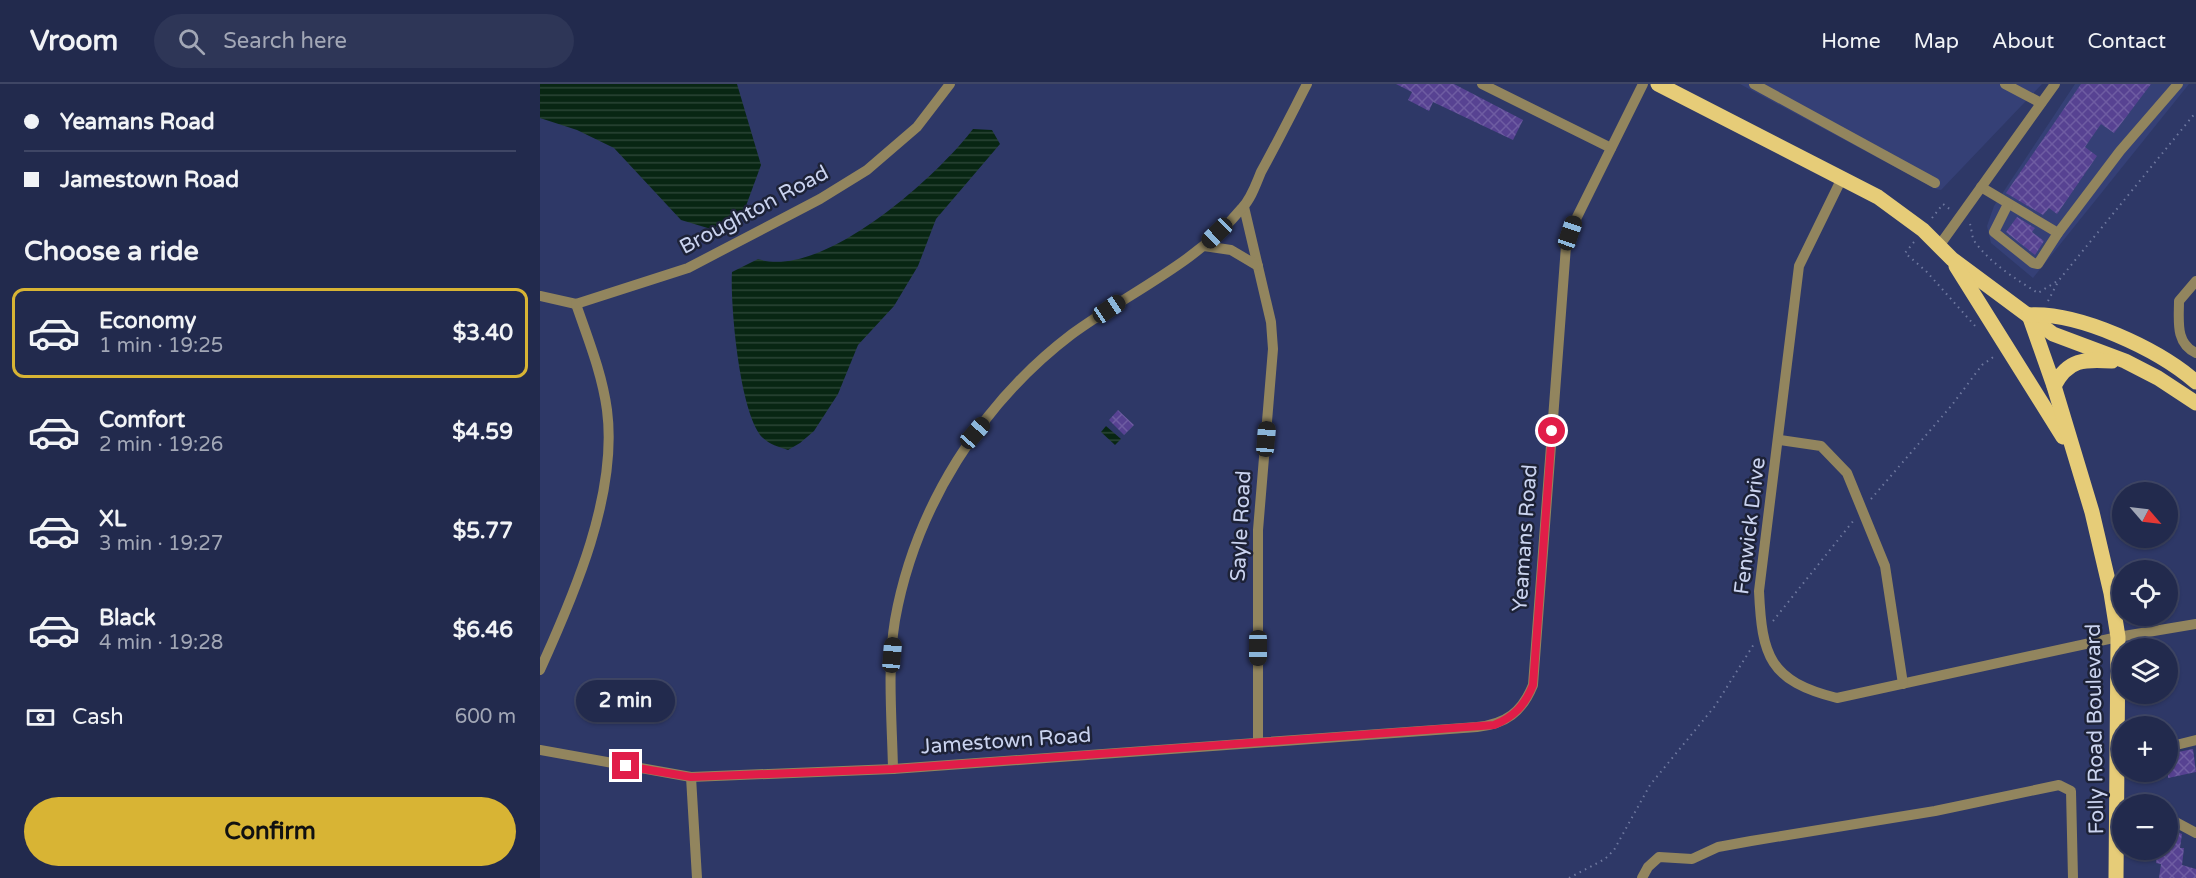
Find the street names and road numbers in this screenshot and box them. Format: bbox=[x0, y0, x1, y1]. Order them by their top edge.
street label: Broughton Road bbox=[675, 160, 833, 260]
street label: Fenwick Drive bbox=[1729, 456, 1771, 596]
street label: Yeamans Road bbox=[1507, 463, 1543, 613]
street label: Sayle Road bbox=[1226, 470, 1256, 582]
street label: Folly Road Boulevard bbox=[2081, 623, 2109, 835]
street label: Jamestown Road bbox=[920, 723, 1092, 759]

